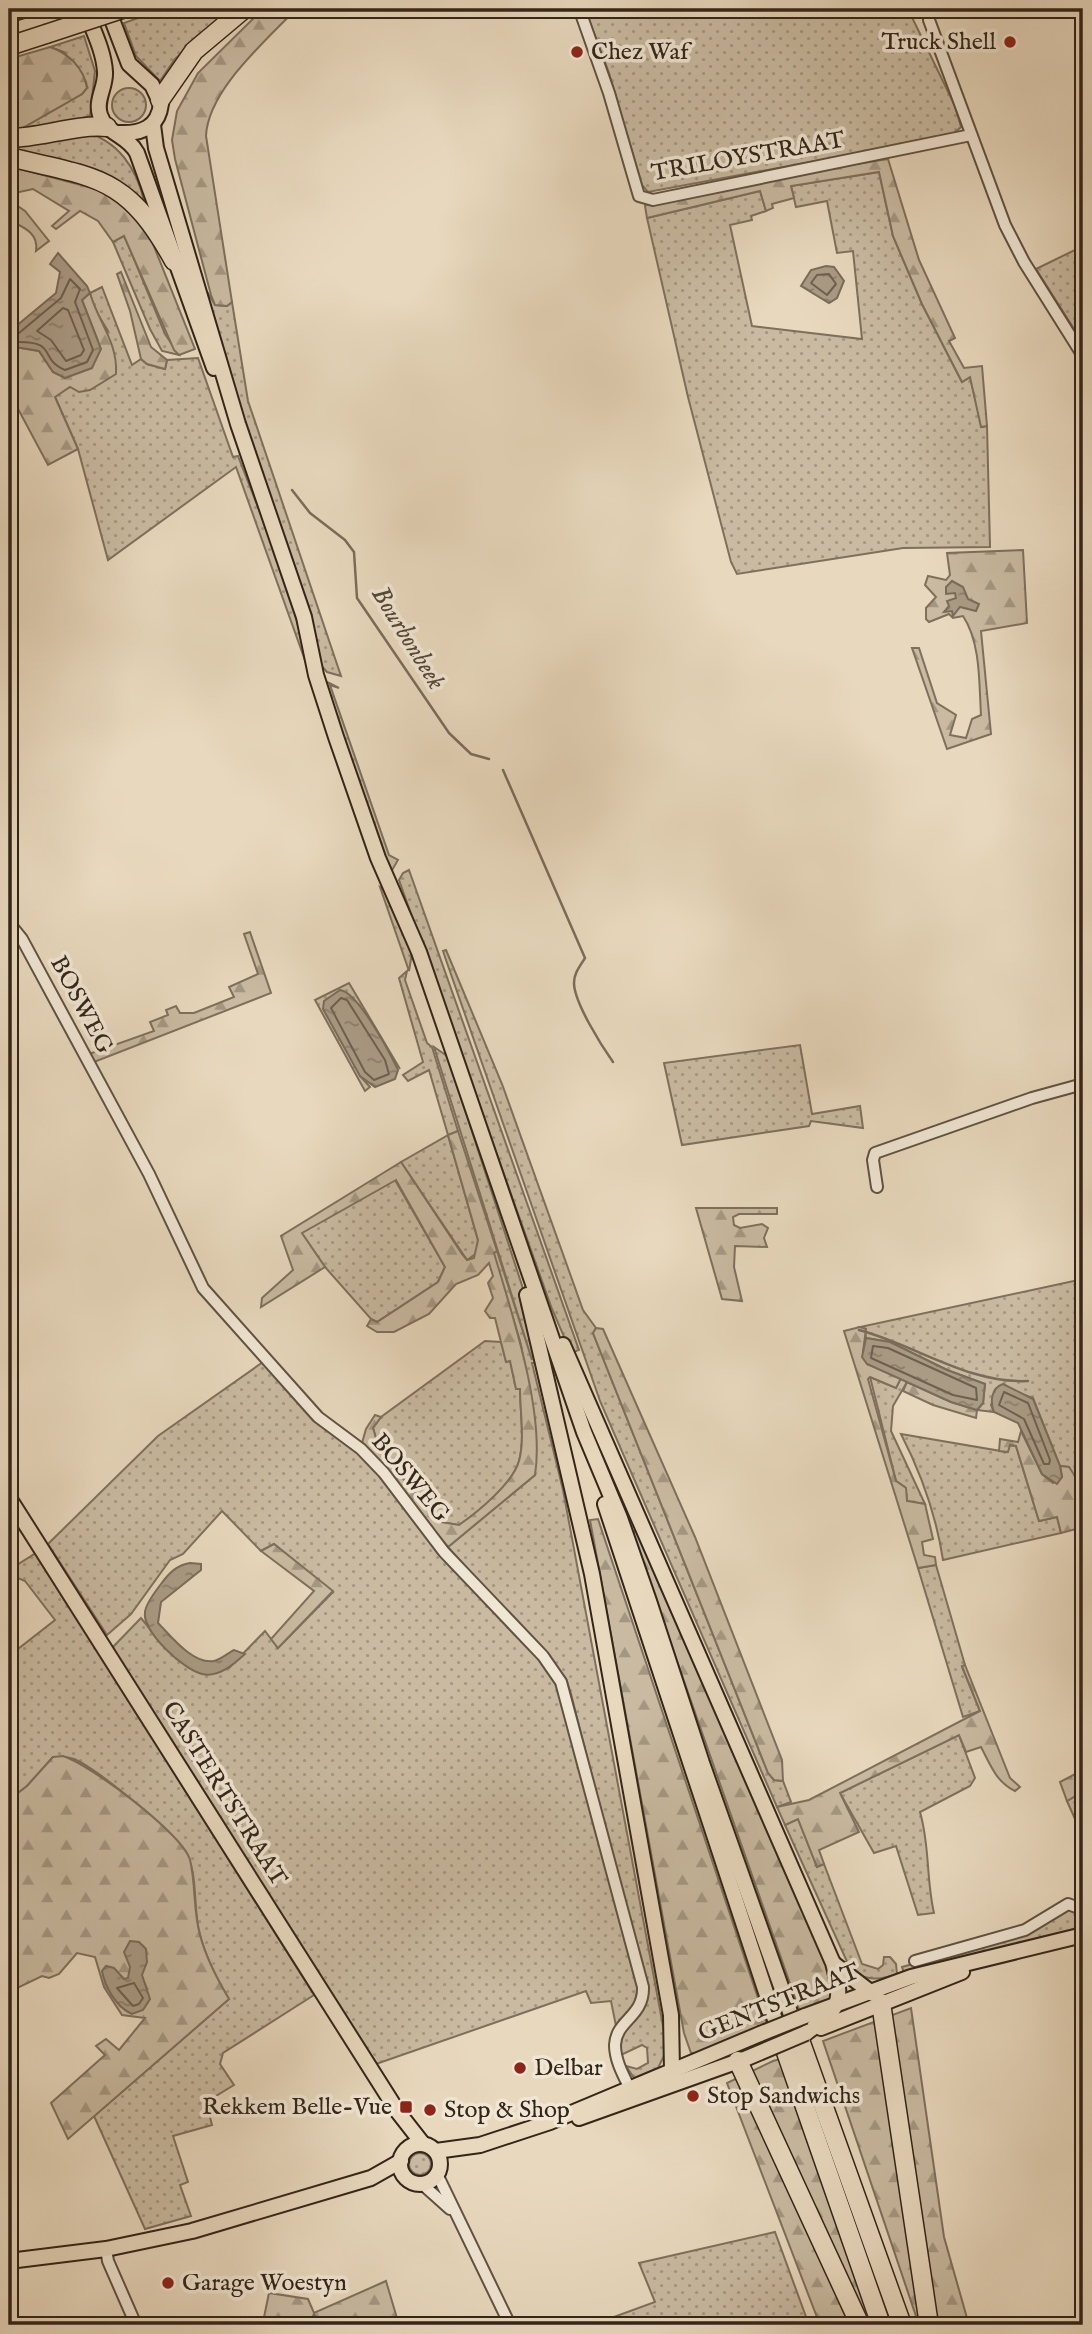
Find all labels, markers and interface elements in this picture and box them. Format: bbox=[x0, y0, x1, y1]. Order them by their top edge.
place label: Truck Shell bbox=[882, 27, 996, 58]
marker: Truck Shell bbox=[1002, 34, 1018, 50]
place label: Chez Waf bbox=[591, 37, 693, 68]
marker: Chez Waf bbox=[569, 44, 585, 60]
street label: TRILOYSTRAAT bbox=[649, 125, 848, 189]
water label: Bourbonbeek bbox=[363, 580, 453, 696]
street label: BOSWEG bbox=[42, 951, 120, 1059]
street label: BOSWEG bbox=[364, 1427, 456, 1529]
street label: CASTERTSTRAAT bbox=[155, 1696, 294, 1893]
street label: GENTSTRAAT bbox=[694, 1956, 865, 2049]
place label: Delbar bbox=[534, 2053, 603, 2084]
marker: Delbar bbox=[512, 2060, 528, 2076]
place label: Stop Sandwichs bbox=[707, 2081, 860, 2112]
marker: Stop Sandwichs bbox=[685, 2088, 701, 2104]
place label: Rekkem Belle-Vue bbox=[202, 2092, 392, 2123]
place label: Stop & Shop bbox=[444, 2095, 570, 2126]
marker: Rekkem Belle-Vue bbox=[398, 2099, 414, 2115]
marker: Stop & Shop bbox=[422, 2102, 438, 2118]
place label: Garage Woestyn bbox=[182, 2268, 347, 2299]
marker: Garage Woestyn bbox=[160, 2275, 176, 2291]

